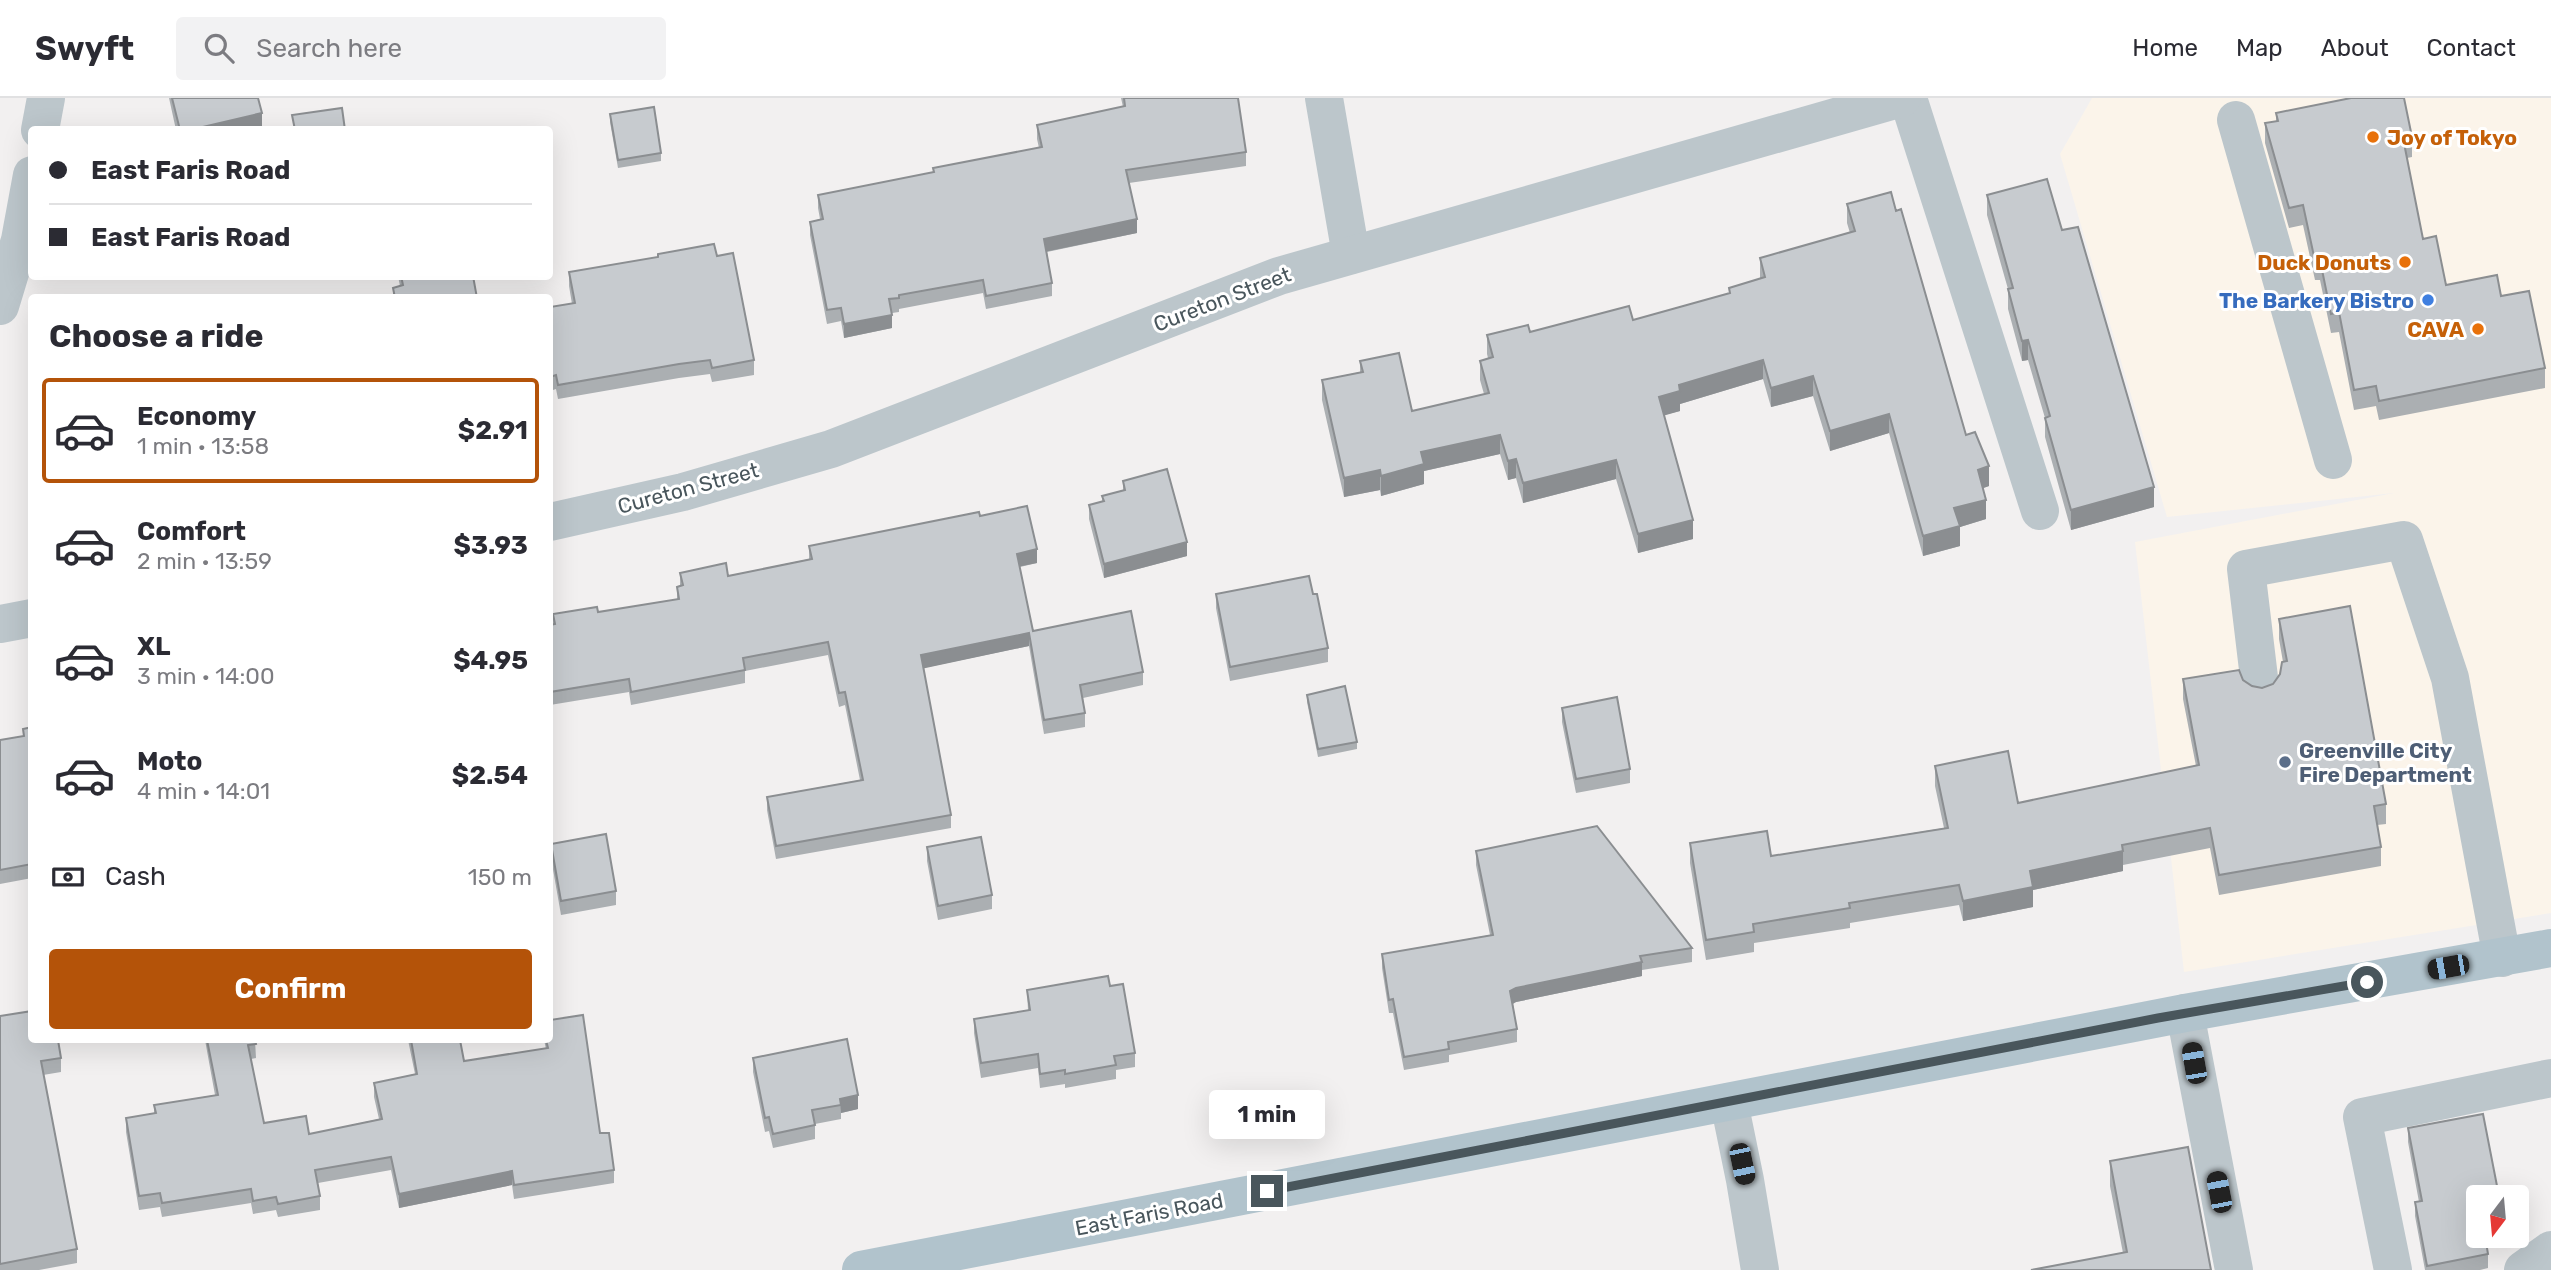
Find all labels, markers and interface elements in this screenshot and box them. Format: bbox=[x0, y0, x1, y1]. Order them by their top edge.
search box bbox=[176, 17, 666, 80]
text: Swyft bbox=[35, 29, 134, 68]
icon: search bbox=[200, 29, 238, 67]
text: Search here bbox=[256, 33, 402, 64]
text: Home bbox=[2132, 34, 2198, 62]
text: Map bbox=[2236, 34, 2283, 62]
text: About bbox=[2321, 34, 2389, 62]
text: Contact bbox=[2427, 34, 2516, 62]
place label: Joy of Tokyo bbox=[2387, 125, 2517, 150]
marker: Joy of Tokyo bbox=[2365, 129, 2381, 145]
text: East Faris Road bbox=[91, 155, 290, 186]
text: East Faris Road bbox=[91, 222, 290, 253]
place label: Duck Donuts bbox=[2257, 250, 2391, 275]
marker: Duck Donuts bbox=[2397, 254, 2413, 270]
street label: Cureton Street bbox=[1150, 261, 1294, 337]
place label: The Barkery Bistro bbox=[2219, 288, 2414, 313]
marker: The Barkery Bistro bbox=[2420, 292, 2436, 308]
text: Choose a ride bbox=[49, 317, 263, 355]
place label: CAVA bbox=[2407, 317, 2464, 342]
marker: CAVA bbox=[2470, 321, 2486, 337]
icon: car bbox=[53, 399, 116, 462]
text: Economy bbox=[137, 401, 256, 432]
text: $2.91 bbox=[458, 415, 528, 446]
text: 1 min · 13:58 bbox=[137, 432, 269, 460]
street label: Cureton Street bbox=[615, 457, 761, 519]
icon: car bbox=[53, 514, 116, 577]
text: Comfort bbox=[137, 516, 246, 547]
text: $3.93 bbox=[454, 530, 528, 561]
text: 2 min · 13:59 bbox=[137, 547, 272, 575]
icon: car bbox=[53, 629, 116, 692]
text: XL bbox=[137, 631, 170, 662]
text: $4.95 bbox=[453, 645, 528, 676]
text: 3 min · 14:00 bbox=[137, 662, 275, 690]
place label: Greenville City Fire Department bbox=[2299, 738, 2472, 787]
icon: car bbox=[53, 744, 116, 807]
text: Moto bbox=[137, 746, 202, 777]
marker: Greenville City Fire Department bbox=[2277, 754, 2293, 770]
text: $2.54 bbox=[452, 760, 528, 791]
text: 4 min · 14:01 bbox=[137, 777, 270, 805]
icon: cash bbox=[49, 858, 87, 896]
text: Cash bbox=[105, 861, 166, 892]
text: 150 m bbox=[468, 863, 532, 891]
button: Confirm bbox=[49, 949, 532, 1029]
car bbox=[2426, 953, 2471, 981]
route start bbox=[2351, 966, 2383, 998]
car bbox=[2181, 1040, 2208, 1086]
callout: 1 min bbox=[1209, 1090, 1325, 1138]
text: 1 min bbox=[1238, 1100, 1296, 1128]
car bbox=[1728, 1141, 1757, 1187]
car bbox=[2205, 1169, 2234, 1215]
route end bbox=[1251, 1175, 1283, 1207]
north arrow bbox=[2466, 1185, 2529, 1248]
map controls bbox=[2466, 1185, 2529, 1248]
street label: East Faris Road bbox=[1073, 1187, 1225, 1241]

